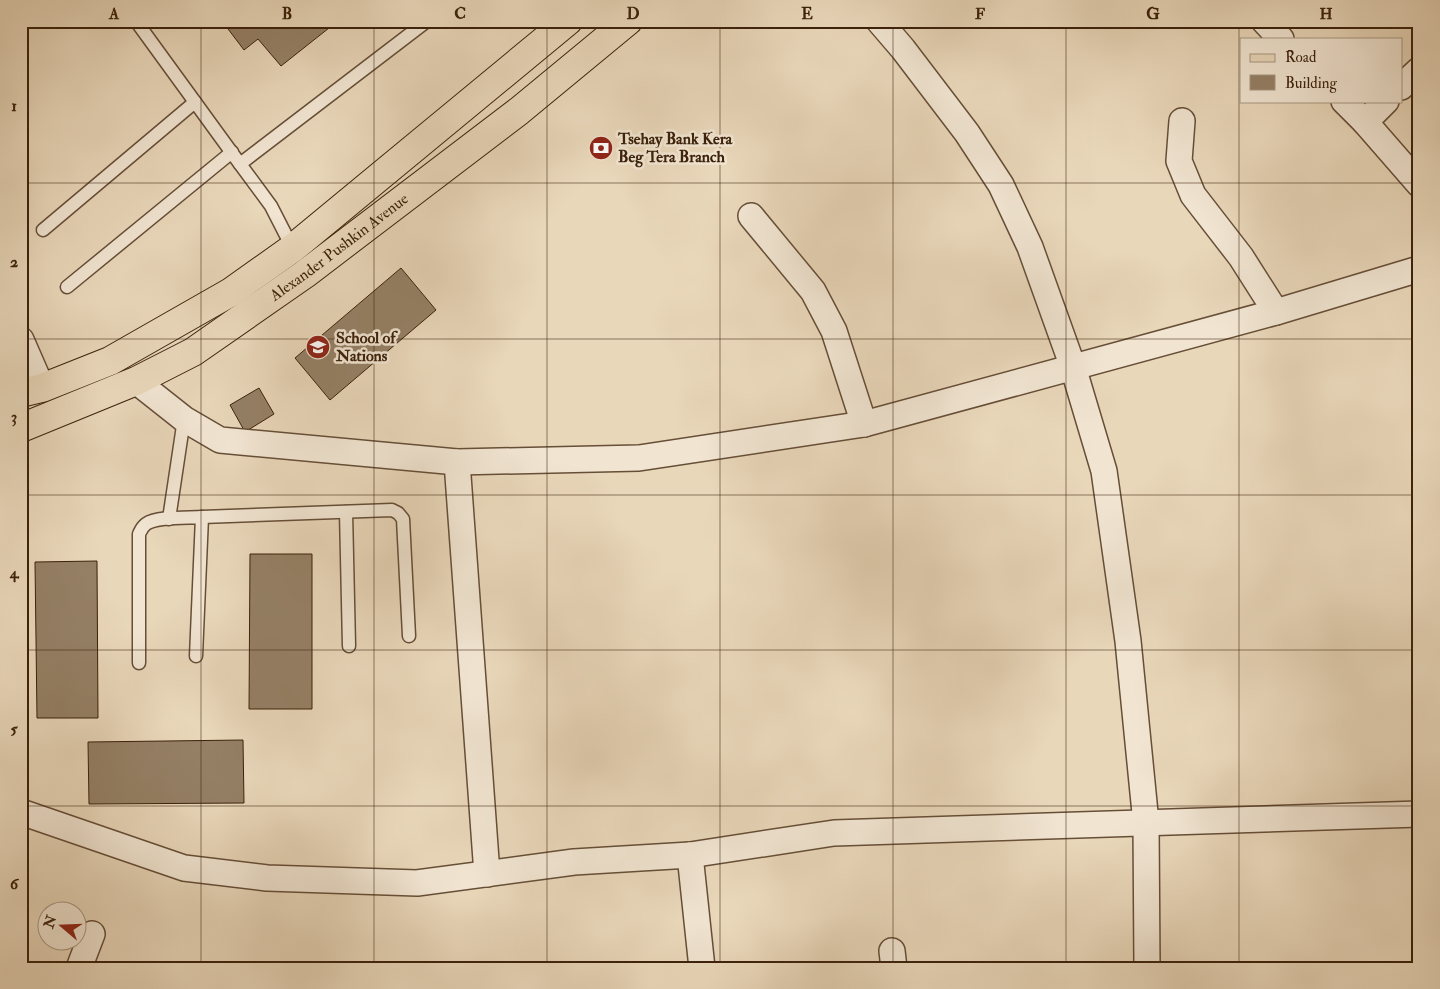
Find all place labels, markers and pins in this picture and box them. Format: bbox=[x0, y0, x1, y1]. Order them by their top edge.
place label: Tsehay Bank Kera Beg Tera Branch bbox=[617, 129, 733, 168]
bank icon: Tsehay Bank Kera Beg Tera Branch bbox=[588, 135, 614, 161]
place label: School of Nations bbox=[335, 328, 398, 366]
school or university icon: School of Nations bbox=[305, 334, 331, 360]

